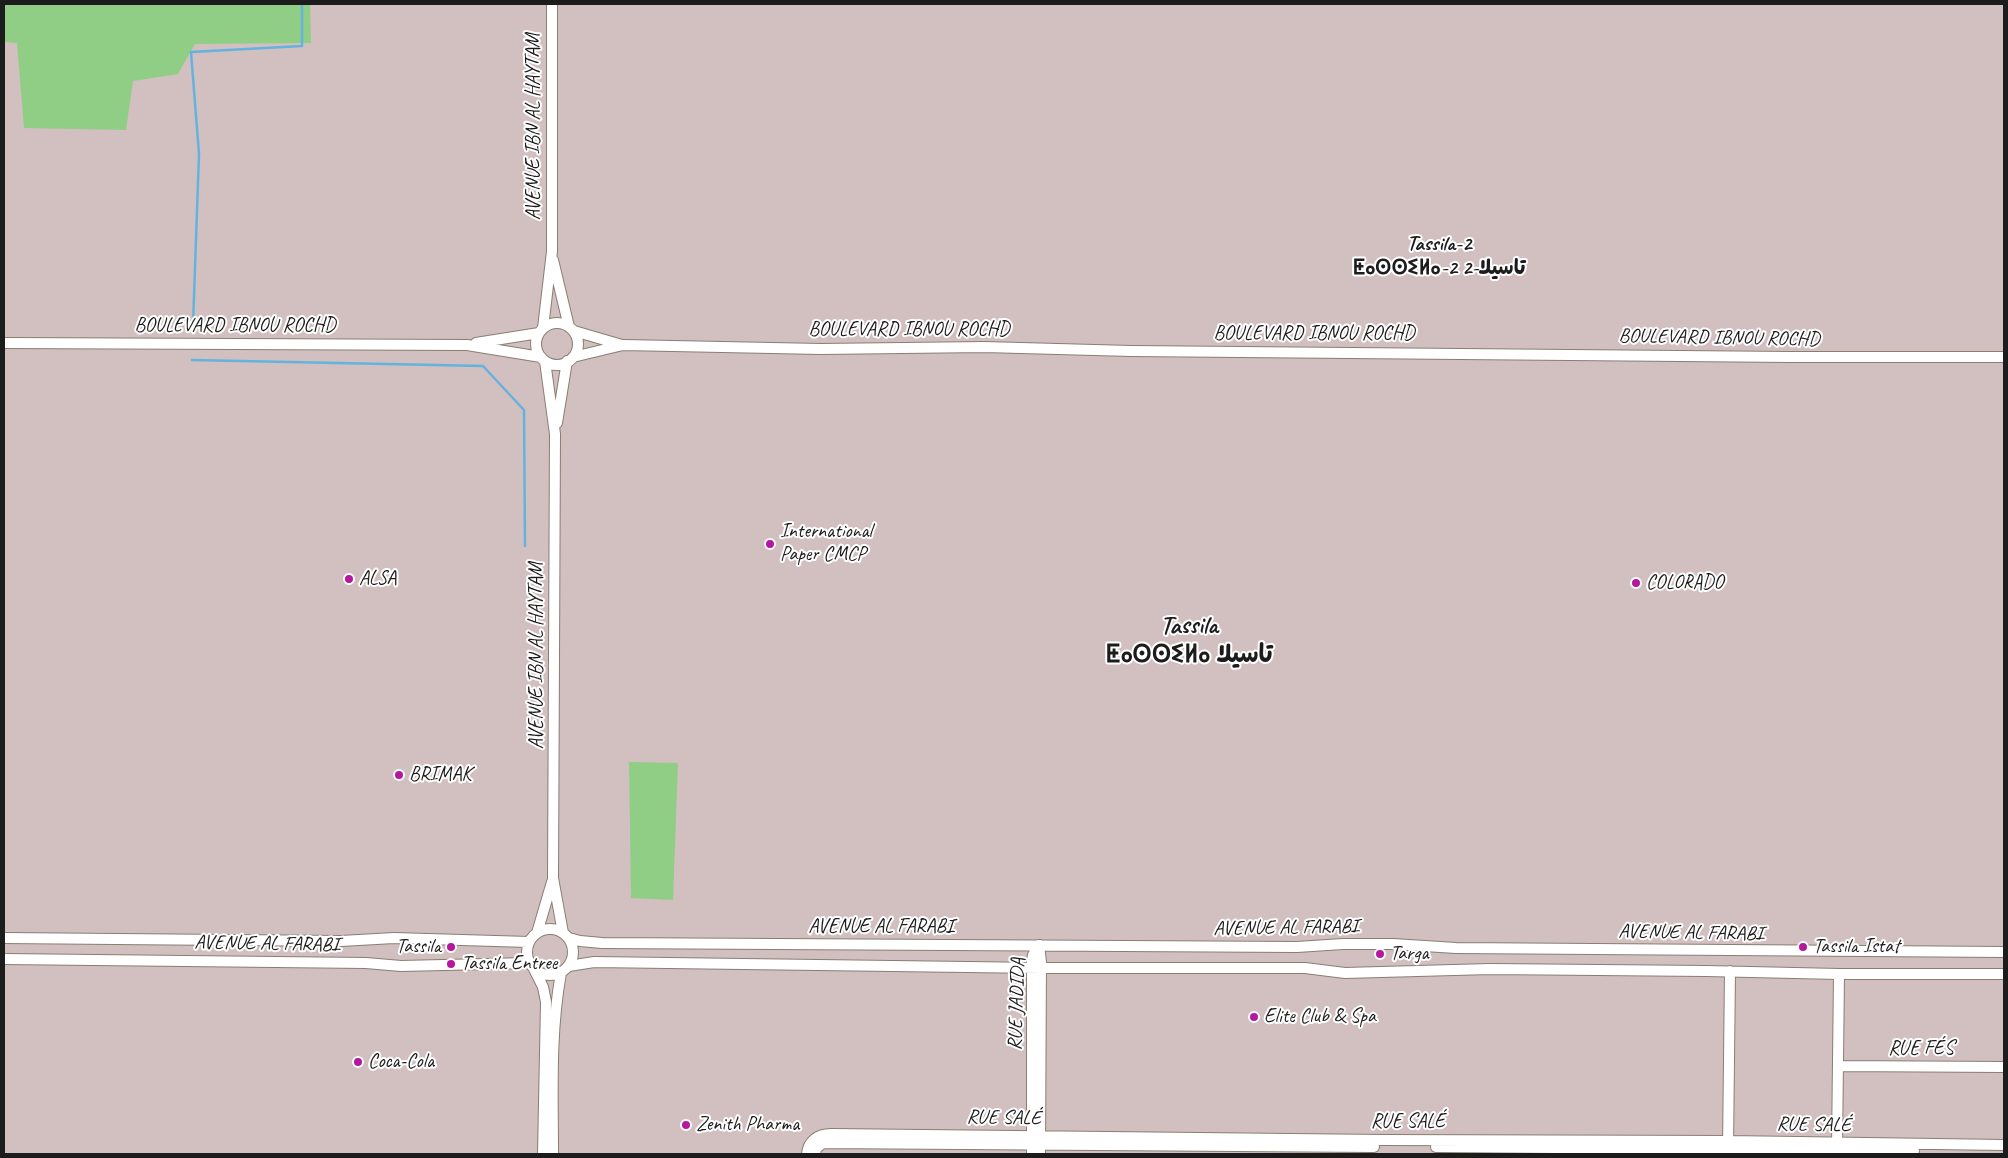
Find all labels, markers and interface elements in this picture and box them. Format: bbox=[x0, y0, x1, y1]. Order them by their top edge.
street label: AVENUE IBN AL HAYTAM bbox=[522, 34, 546, 220]
district label: Tassila-2 ⵟⴰⵙⵙⵉⵍⴰ-2 2-تاسيلا bbox=[1352, 231, 1526, 281]
street label: BOULEVARD IBNOU ROCHD bbox=[134, 314, 336, 338]
street label: BOULEVARD IBNOU ROCHD bbox=[808, 318, 1010, 342]
street label: BOULEVARD IBNOU ROCHD bbox=[1213, 322, 1415, 346]
street label: BOULEVARD IBNOU ROCHD bbox=[1618, 324, 1820, 352]
place label: International Paper CMCP bbox=[780, 520, 872, 567]
marker: International Paper CMCP bbox=[764, 538, 776, 550]
street label: AVENUE IBN AL HAYTAM bbox=[525, 563, 549, 749]
place label: ALSA bbox=[359, 567, 396, 591]
place label: COLORADO bbox=[1646, 571, 1723, 595]
marker: ALSA bbox=[343, 573, 355, 585]
marker: COLORADO bbox=[1630, 577, 1642, 589]
district label: Tassila ⵟⴰⵙⵙⵉⵍⴰ تاسيلا bbox=[1105, 611, 1273, 670]
place label: BRIMAK bbox=[409, 763, 472, 787]
marker: BRIMAK bbox=[393, 769, 405, 781]
street label: AVENUE AL FARABI bbox=[808, 915, 954, 939]
street label: AVENUE AL FARABI bbox=[1213, 915, 1359, 941]
street label: AVENUE AL FARABI bbox=[1618, 920, 1764, 946]
street label: AVENUE AL FARABI bbox=[194, 931, 340, 957]
place label: Tassila bbox=[396, 935, 441, 959]
place label: Tassila Istat bbox=[1813, 935, 1899, 959]
marker: Tassila bbox=[445, 941, 457, 953]
marker: Tassila Istat bbox=[1797, 941, 1809, 953]
place label: Targa bbox=[1390, 942, 1428, 966]
marker: Targa bbox=[1374, 948, 1386, 960]
place label: Tassila Entree bbox=[461, 952, 557, 976]
street label: RUE JADIDA bbox=[1003, 957, 1031, 1051]
marker: Tassila Entree bbox=[445, 958, 457, 970]
place label: Elite Club & Spa bbox=[1264, 1005, 1376, 1029]
marker: Elite Club & Spa bbox=[1248, 1011, 1260, 1023]
street label: RUE FÉS bbox=[1888, 1037, 1954, 1061]
place label: Coca-Cola bbox=[368, 1050, 434, 1074]
marker: Coca-Cola bbox=[352, 1056, 364, 1068]
street label: RUE SALÉ bbox=[966, 1105, 1042, 1131]
street label: RUE SALÉ bbox=[1371, 1110, 1445, 1134]
street label: RUE SALÉ bbox=[1776, 1112, 1852, 1138]
place label: Zenith Pharma bbox=[696, 1113, 799, 1137]
marker: Zenith Pharma bbox=[680, 1119, 692, 1131]

